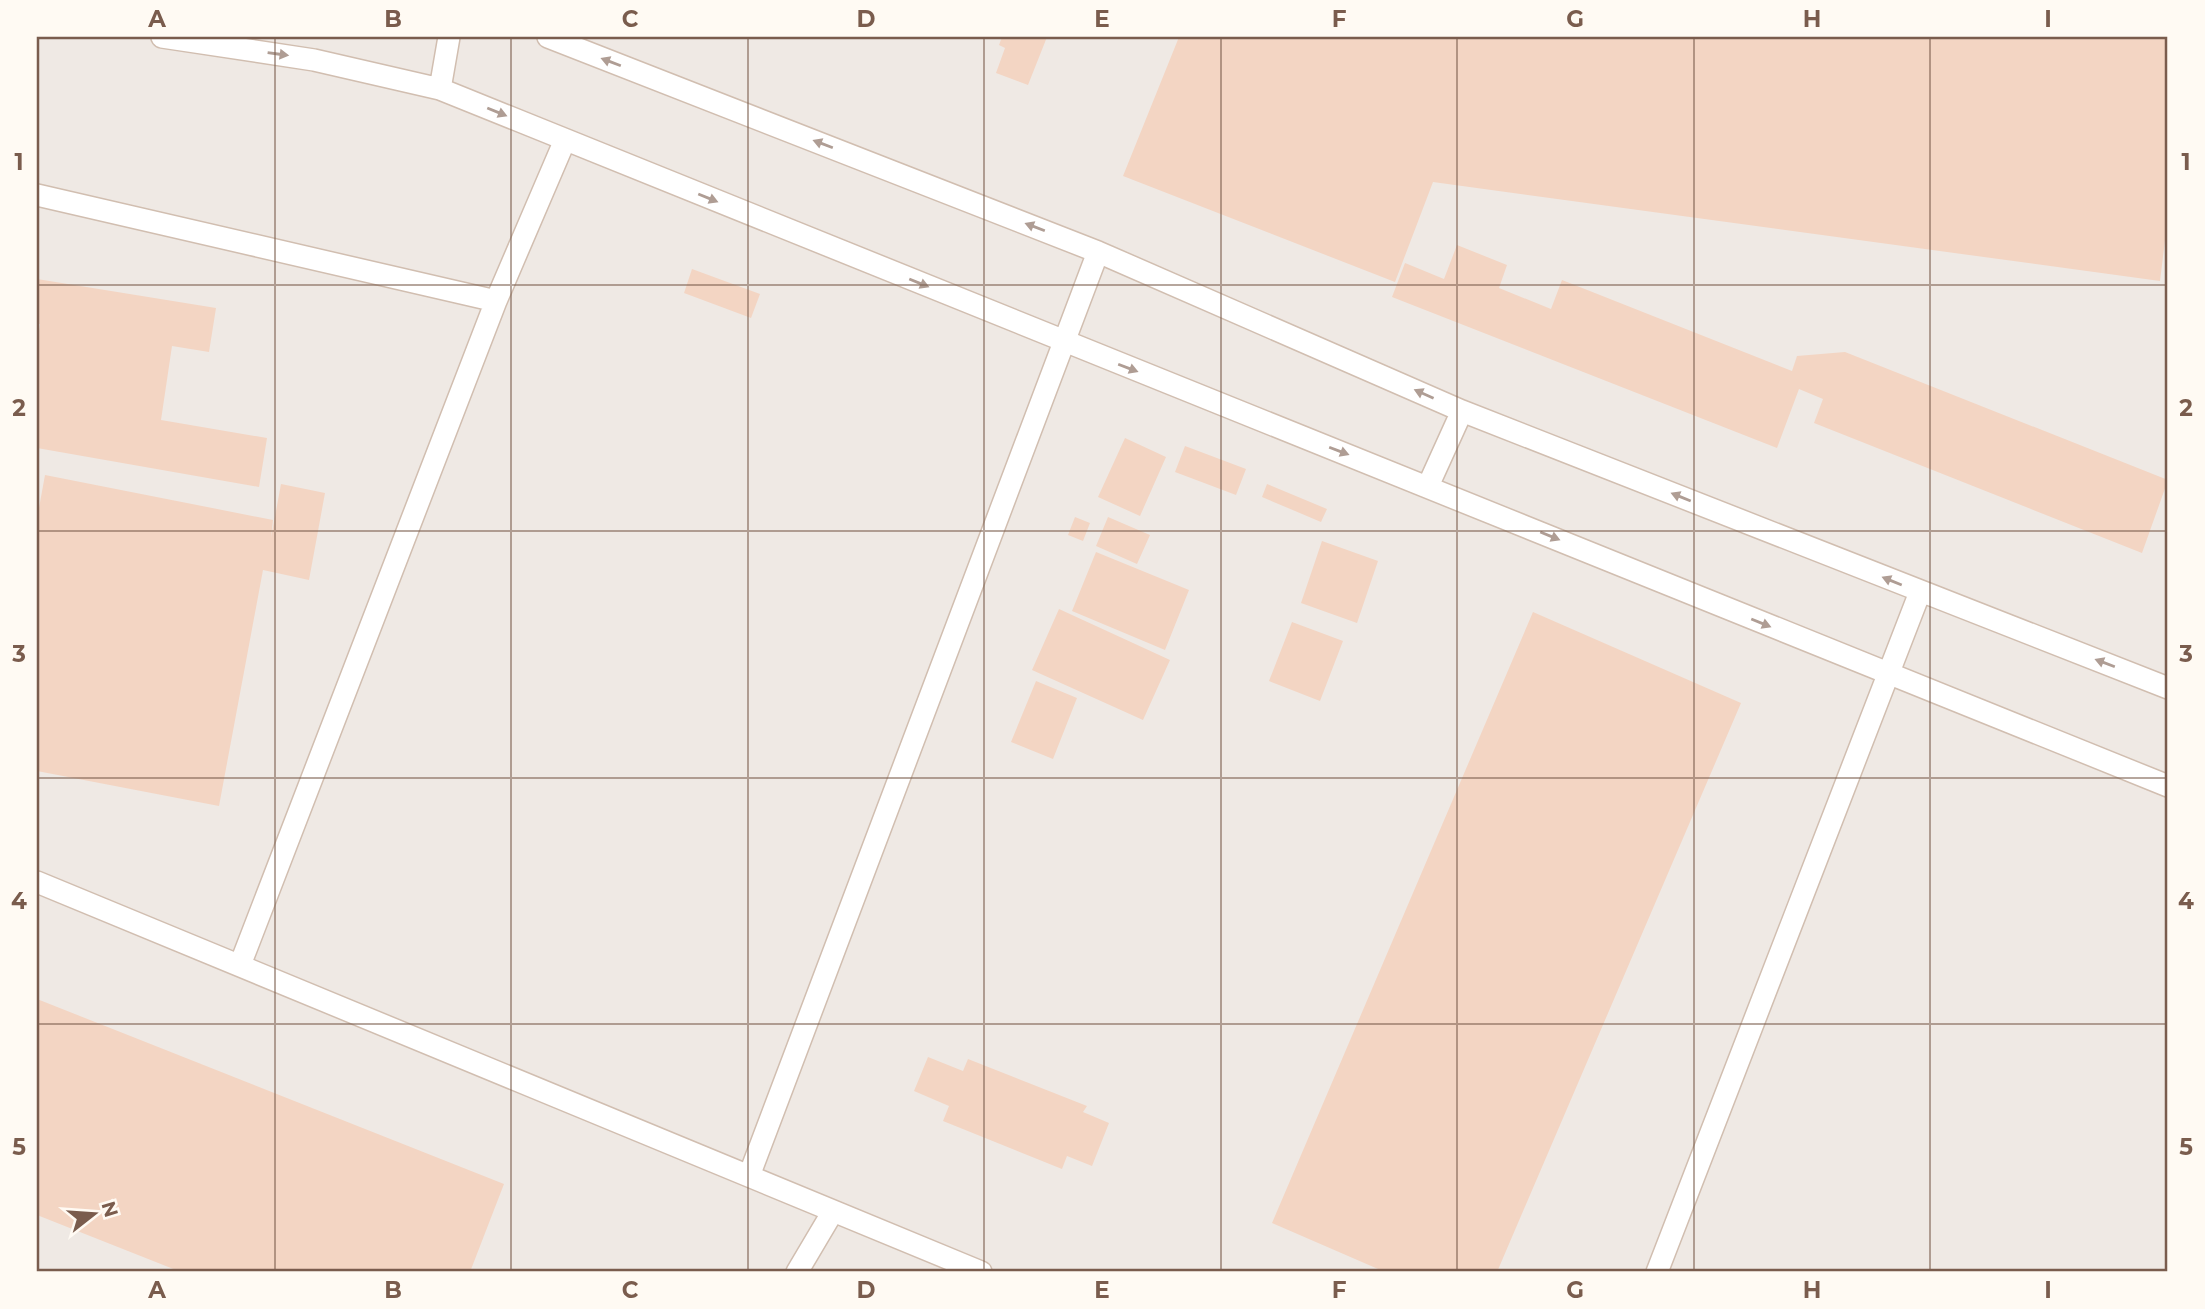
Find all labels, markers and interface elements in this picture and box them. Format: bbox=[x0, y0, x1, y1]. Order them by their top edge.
text: A bbox=[147, 5, 166, 33]
text: B bbox=[384, 5, 402, 33]
text: C bbox=[622, 5, 639, 33]
text: D bbox=[857, 5, 876, 33]
text: E bbox=[1094, 5, 1110, 33]
text: F bbox=[1332, 5, 1347, 33]
text: G bbox=[1566, 5, 1584, 33]
text: H bbox=[1803, 5, 1821, 33]
text: I bbox=[2044, 5, 2052, 33]
one-way arrow bbox=[267, 49, 289, 60]
one-way arrow bbox=[600, 56, 621, 67]
one-way arrow bbox=[487, 107, 508, 118]
one-way arrow bbox=[812, 139, 833, 150]
text: 1 bbox=[14, 148, 24, 176]
text: 1 bbox=[2181, 148, 2191, 176]
one-way arrow bbox=[698, 192, 719, 203]
one-way arrow bbox=[1024, 222, 1045, 233]
one-way arrow bbox=[908, 278, 929, 289]
one-way arrow bbox=[1117, 362, 1138, 373]
one-way arrow bbox=[1413, 389, 1434, 400]
text: 2 bbox=[12, 394, 26, 422]
text: 2 bbox=[2179, 394, 2193, 422]
one-way arrow bbox=[1329, 445, 1350, 456]
one-way arrow bbox=[1670, 492, 1691, 503]
one-way arrow bbox=[1540, 530, 1560, 542]
one-way arrow bbox=[1882, 575, 1903, 586]
one-way arrow bbox=[1750, 617, 1771, 628]
text: 3 bbox=[11, 640, 26, 668]
text: 3 bbox=[2178, 640, 2193, 668]
one-way arrow bbox=[2094, 658, 2115, 669]
text: 4 bbox=[11, 887, 27, 915]
text: 4 bbox=[2178, 887, 2194, 915]
text: 5 bbox=[12, 1133, 26, 1161]
text: 5 bbox=[2179, 1133, 2193, 1161]
north arrow bbox=[60, 1180, 130, 1250]
text: N bbox=[97, 1198, 123, 1220]
text: A bbox=[147, 1276, 166, 1304]
text: B bbox=[384, 1276, 402, 1304]
text: C bbox=[622, 1276, 639, 1304]
text: D bbox=[857, 1276, 876, 1304]
text: E bbox=[1094, 1276, 1110, 1304]
text: F bbox=[1332, 1276, 1347, 1304]
text: G bbox=[1566, 1276, 1584, 1304]
text: H bbox=[1803, 1276, 1821, 1304]
text: I bbox=[2044, 1276, 2052, 1304]

